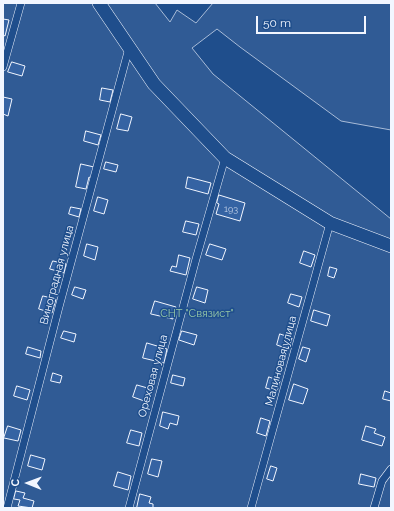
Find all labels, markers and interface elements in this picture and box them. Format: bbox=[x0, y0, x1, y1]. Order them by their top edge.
scale bar bbox=[258, 8, 368, 34]
text: 50 m bbox=[263, 16, 291, 30]
house number: 193 bbox=[224, 204, 238, 214]
street label: Виноградная улица bbox=[37, 224, 77, 326]
park label: СНТ "Связист" bbox=[160, 307, 234, 321]
street label: Малиновая улица bbox=[263, 314, 299, 408]
street label: Ореховая улица bbox=[136, 333, 170, 419]
north arrow bbox=[8, 463, 48, 503]
text: С bbox=[9, 479, 22, 487]

